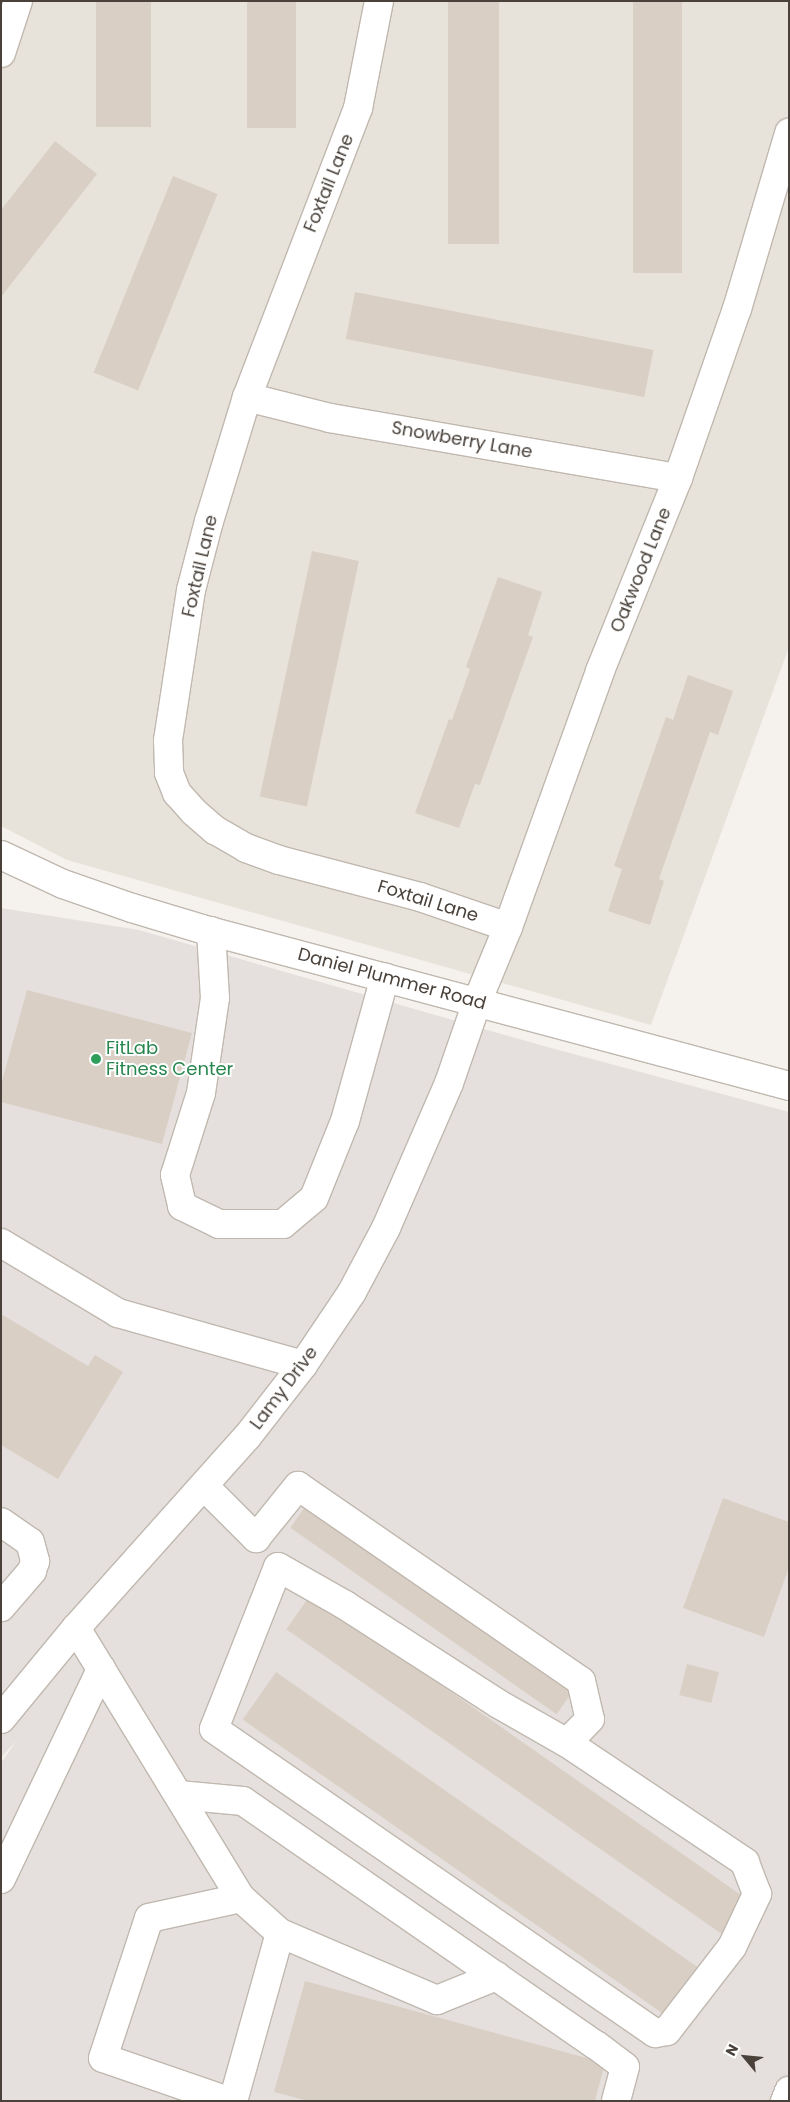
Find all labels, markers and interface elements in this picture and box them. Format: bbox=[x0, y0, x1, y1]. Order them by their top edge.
street label: Foxtail Lane bbox=[299, 131, 359, 235]
street label: Snowberry Lane bbox=[390, 417, 534, 463]
street label: Oakwood Lane bbox=[606, 504, 676, 636]
street label: Foxtail Lane bbox=[178, 513, 222, 619]
street label: Foxtail Lane bbox=[375, 875, 481, 927]
street label: Daniel Plummer Road bbox=[295, 943, 489, 1015]
place label: FitLab Fitness Center bbox=[106, 1038, 233, 1080]
marker: FitLab Fitness Center bbox=[90, 1053, 102, 1065]
street label: Lamy Drive bbox=[246, 1342, 322, 1434]
north arrow bbox=[720, 2032, 770, 2082]
text: N bbox=[720, 2041, 743, 2059]

